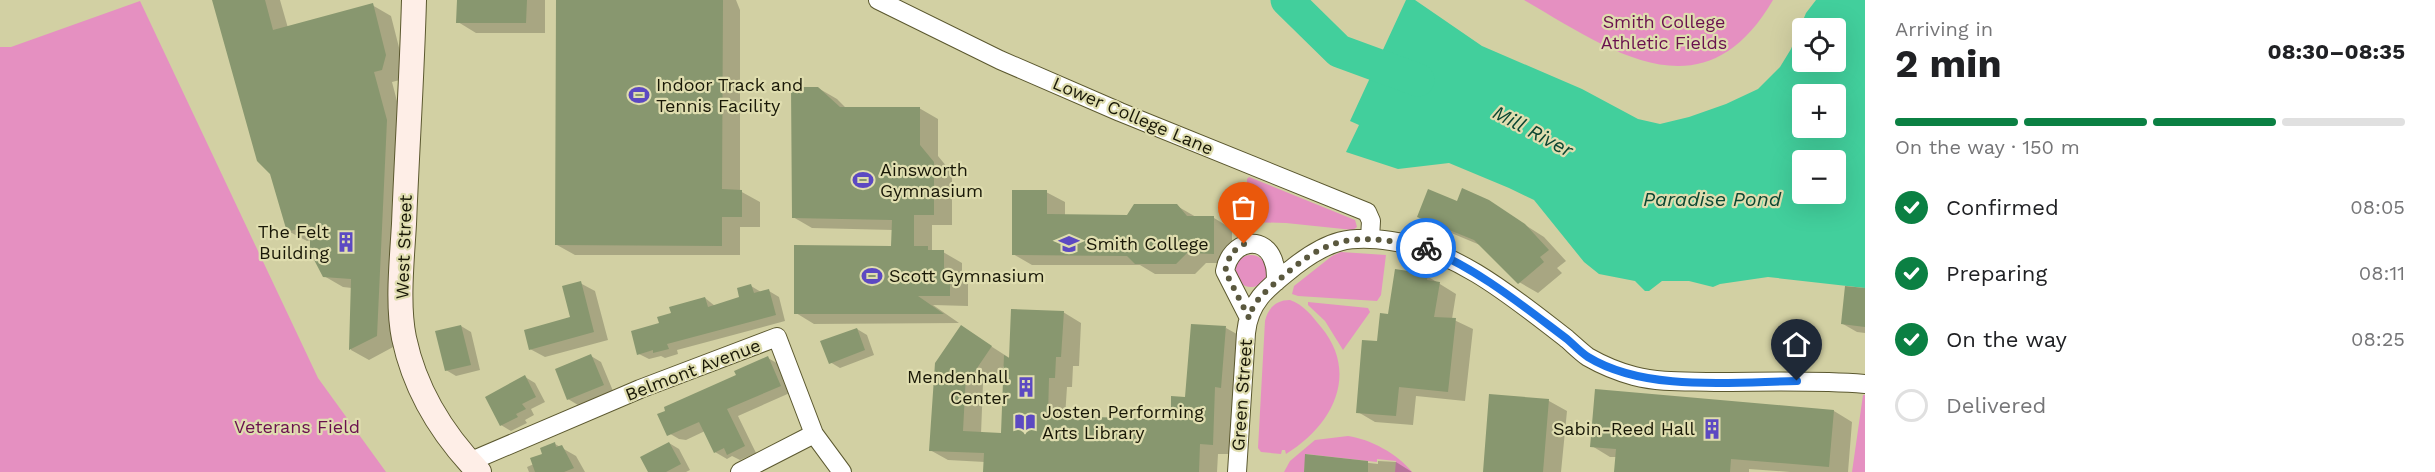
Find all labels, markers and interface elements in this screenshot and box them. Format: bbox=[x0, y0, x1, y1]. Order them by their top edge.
park label: Smith College Athletic Fields bbox=[1601, 11, 1727, 53]
text: Arriving in bbox=[1895, 17, 1993, 41]
map controls bbox=[1792, 18, 1846, 204]
button: locate bbox=[1792, 18, 1846, 72]
text: 08:30–08:35 bbox=[2267, 39, 2405, 64]
text: 2 min bbox=[1895, 41, 2002, 86]
street label: Lower College Lane bbox=[1050, 72, 1217, 159]
place label: Indoor Track and Tennis Facility bbox=[656, 74, 803, 116]
sports icon: Indoor Track and Tennis Facility bbox=[627, 83, 651, 107]
button: + bbox=[1792, 84, 1846, 138]
water label: Mill River bbox=[1489, 100, 1578, 163]
text: On the way · 150 m bbox=[1895, 135, 2080, 159]
button: − bbox=[1792, 150, 1846, 204]
place label: Ainsworth Gymnasium bbox=[880, 159, 983, 201]
sports icon: Ainsworth Gymnasium bbox=[851, 168, 875, 192]
pin bbox=[1218, 182, 1269, 244]
water label: Paradise Pond bbox=[1643, 187, 1782, 211]
icon: bag bbox=[1227, 191, 1260, 224]
icon: check bbox=[1895, 191, 1928, 224]
street label: West Street bbox=[391, 194, 416, 300]
text: Confirmed bbox=[1946, 195, 2059, 220]
text: 08:05 bbox=[2350, 195, 2405, 219]
courier bbox=[1396, 218, 1456, 278]
place label: The Felt Building bbox=[258, 221, 329, 263]
building icon: The Felt Building bbox=[334, 230, 358, 254]
school or university icon: Smith College bbox=[1057, 232, 1081, 256]
icon: bike bbox=[1410, 232, 1443, 265]
place label: Smith College bbox=[1086, 233, 1209, 254]
icon: check bbox=[1895, 257, 1928, 290]
text: Preparing bbox=[1946, 261, 2047, 286]
text: 08:11 bbox=[2359, 261, 2405, 285]
sports icon: Scott Gymnasium bbox=[860, 264, 884, 288]
place label: Scott Gymnasium bbox=[889, 265, 1045, 286]
pin bbox=[1771, 319, 1822, 381]
icon: check bbox=[1895, 323, 1928, 356]
text: On the way bbox=[1946, 327, 2067, 352]
text: 08:25 bbox=[2351, 327, 2405, 351]
icon: home bbox=[1780, 328, 1813, 361]
street label: Belmont Avenue bbox=[622, 334, 763, 405]
street label: Green Street bbox=[1227, 338, 1256, 452]
place label: Mendenhall Center bbox=[907, 366, 1009, 408]
building icon: Mendenhall Center bbox=[1014, 375, 1038, 399]
text: Delivered bbox=[1946, 393, 2046, 418]
place label: Josten Performing Arts Library bbox=[1042, 401, 1204, 443]
library icon: Josten Performing Arts Library bbox=[1013, 410, 1037, 434]
park label: Veterans Field bbox=[234, 416, 360, 437]
building icon: Sabin-Reed Hall bbox=[1700, 417, 1724, 441]
place label: Sabin-Reed Hall bbox=[1553, 418, 1695, 439]

